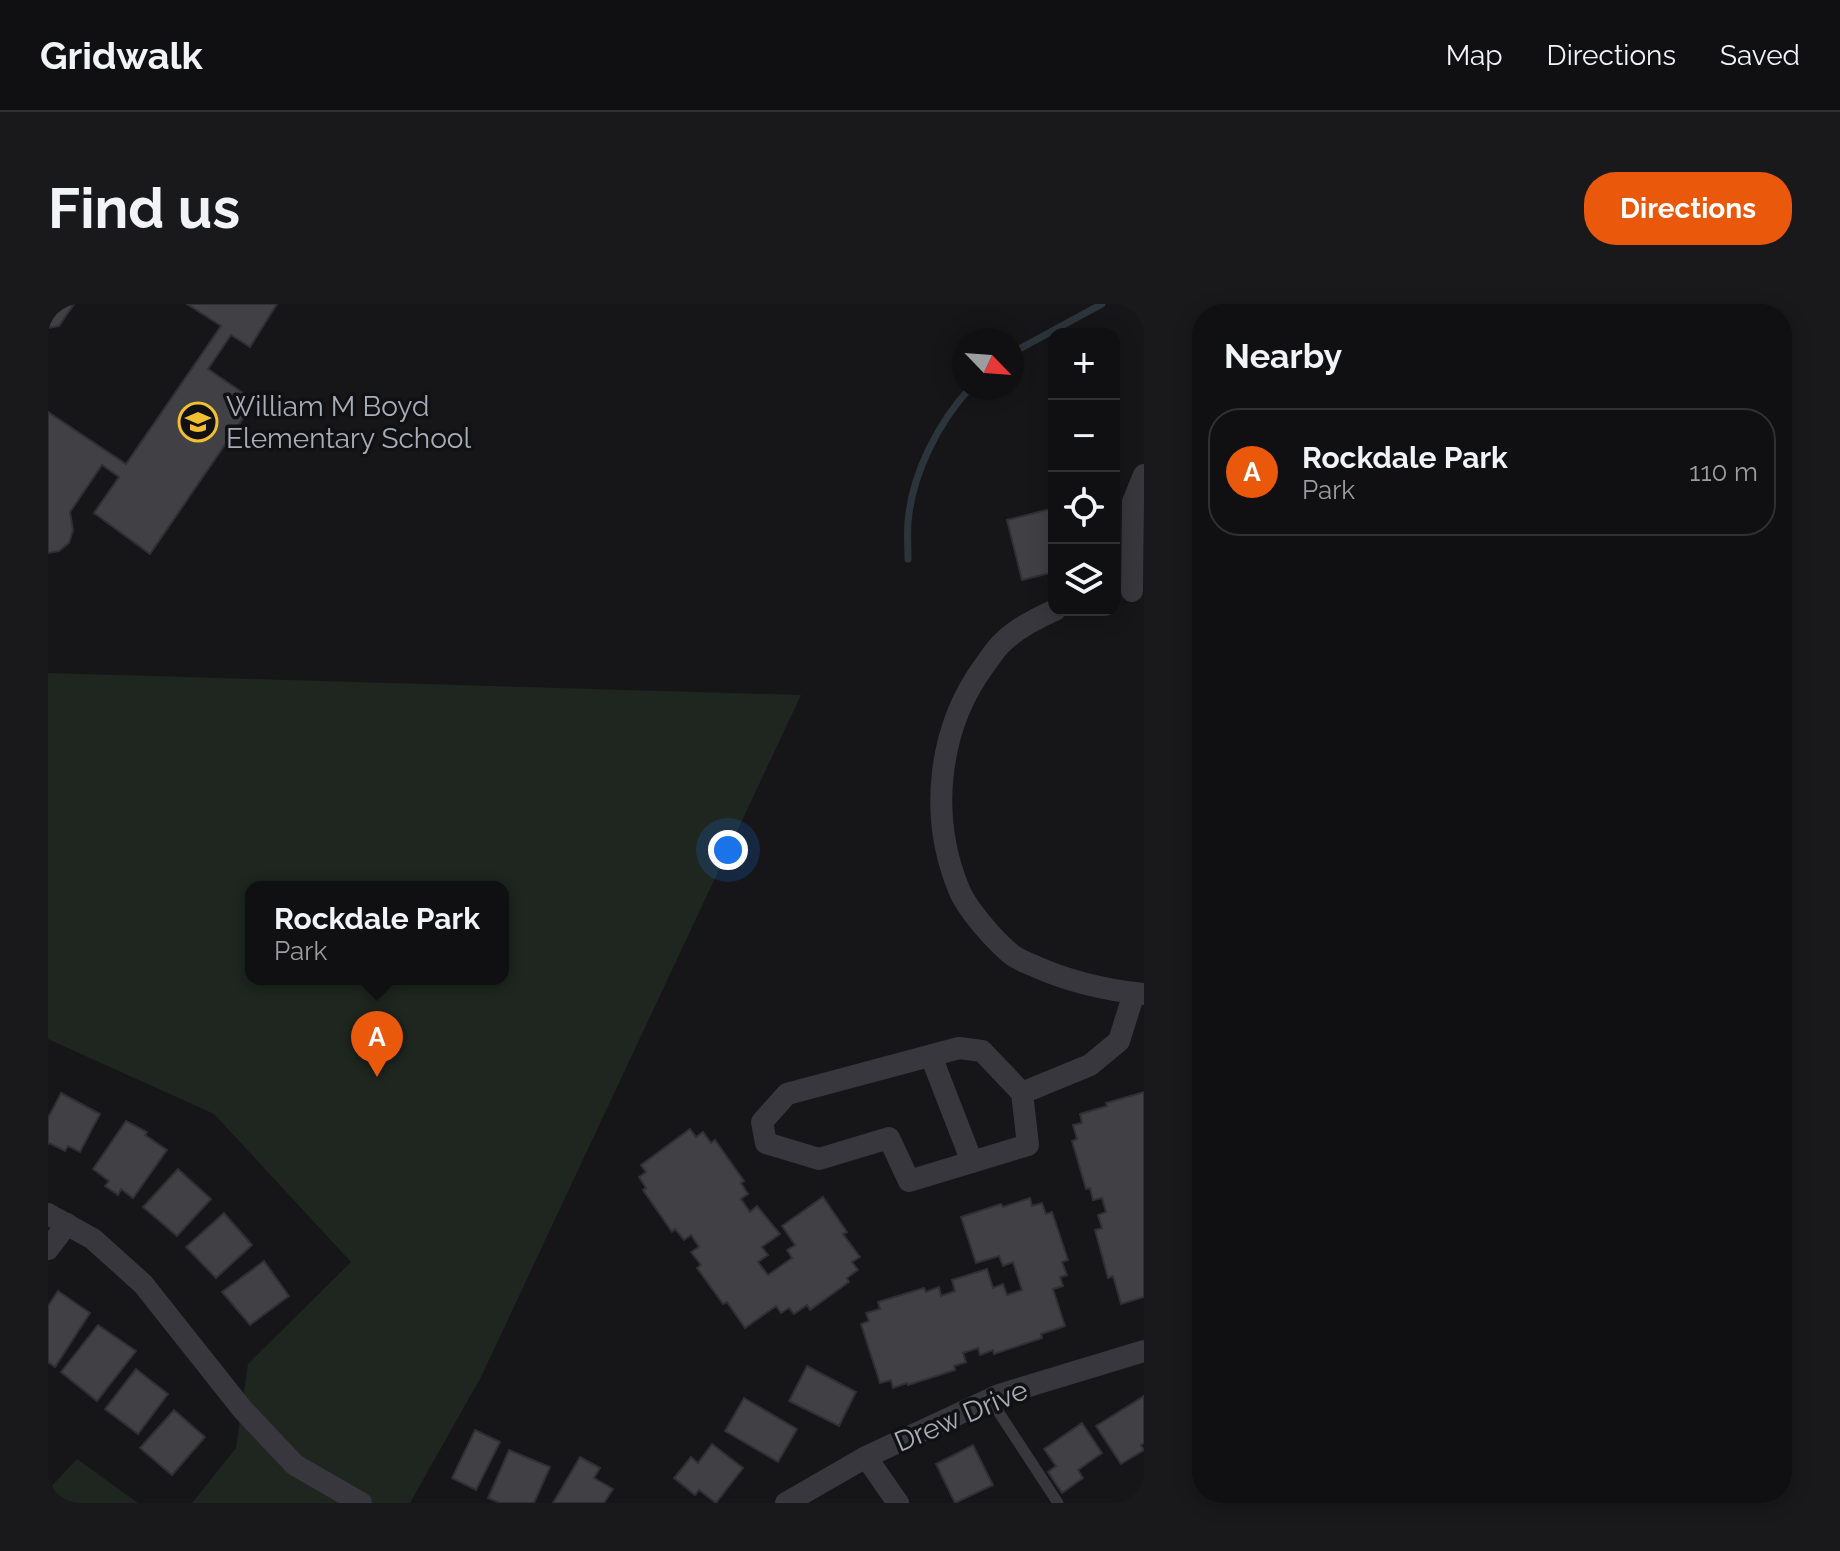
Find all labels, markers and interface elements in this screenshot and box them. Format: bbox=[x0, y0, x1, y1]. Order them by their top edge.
text: Gridwalk bbox=[40, 33, 203, 78]
text: Map bbox=[1446, 39, 1503, 72]
text: Directions bbox=[1547, 39, 1676, 72]
text: Saved bbox=[1720, 39, 1800, 72]
button: Directions bbox=[1584, 172, 1792, 245]
text: Find us bbox=[48, 175, 240, 241]
north arrow bbox=[952, 328, 1024, 400]
map controls bbox=[1048, 328, 1120, 616]
button: + bbox=[1048, 328, 1120, 400]
text: Nearby bbox=[1224, 336, 1342, 376]
place label: William M Boyd Elementary School bbox=[226, 390, 471, 455]
button: − bbox=[1048, 400, 1120, 472]
school or university icon: William M Boyd Elementary School bbox=[177, 401, 219, 443]
text: Rockdale Park bbox=[1302, 440, 1508, 475]
text: A bbox=[1243, 457, 1261, 487]
text: 110 m bbox=[1689, 457, 1758, 487]
button: locate bbox=[1048, 472, 1120, 544]
text: Park bbox=[1302, 475, 1355, 505]
button: layers bbox=[1048, 544, 1120, 616]
your location bbox=[708, 830, 748, 870]
popup bbox=[245, 881, 509, 985]
text: Rockdale Park bbox=[274, 901, 480, 936]
text: Park bbox=[274, 936, 327, 966]
pin: A bbox=[351, 1011, 403, 1077]
street label: Drew Drive bbox=[889, 1373, 1033, 1459]

